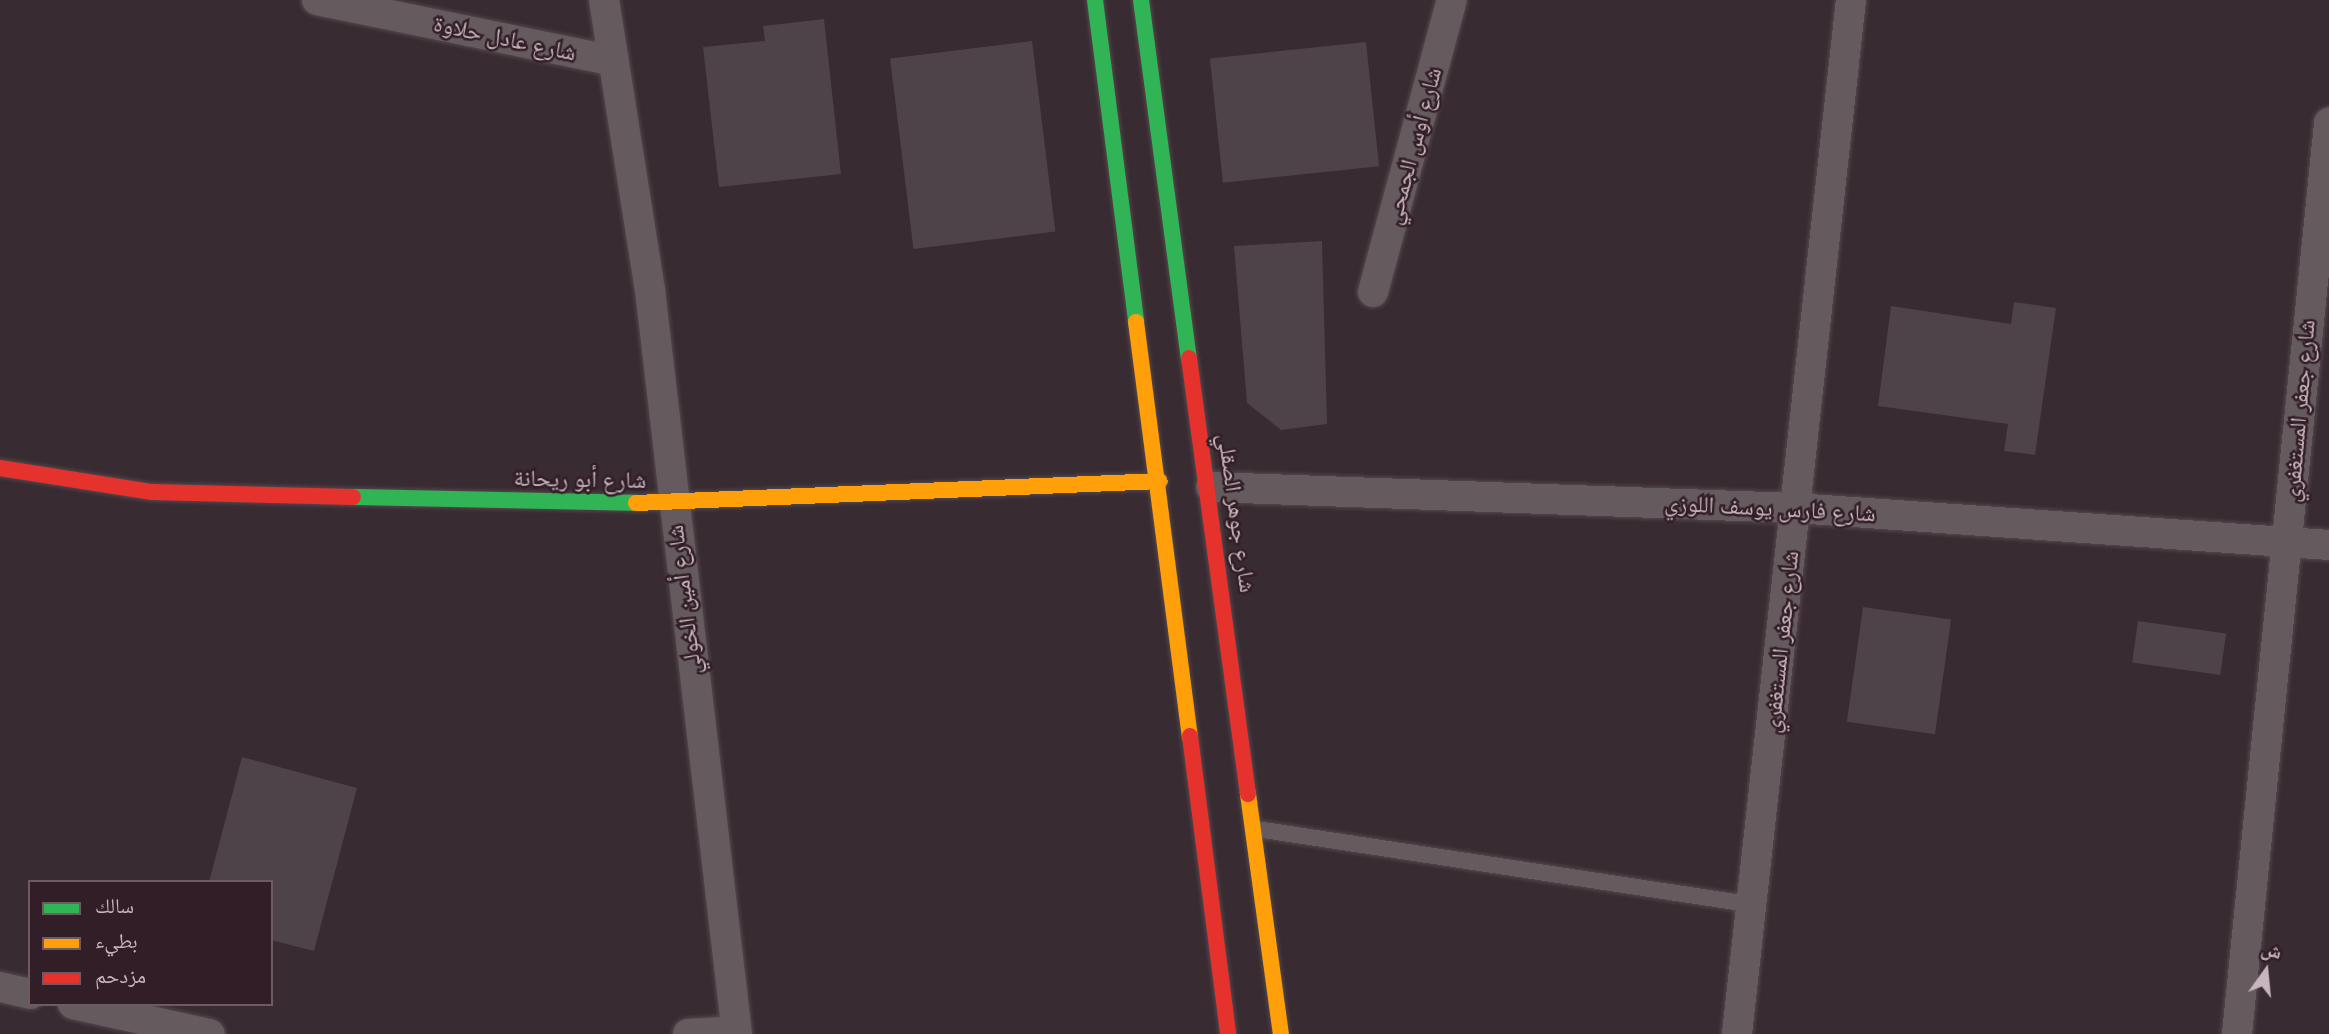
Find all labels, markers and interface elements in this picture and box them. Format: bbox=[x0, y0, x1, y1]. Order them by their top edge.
street label: شارع عادل حلاوة bbox=[431, 9, 579, 67]
street label: شارع أوس الجمحي bbox=[1379, 64, 1447, 228]
street label: شارع جعفر المستغفري bbox=[2277, 319, 2321, 503]
street label: شارع جوهر الصقلي bbox=[1212, 432, 1262, 594]
street label: شارع أبو ريحانة bbox=[513, 464, 647, 494]
street label: شارع فارس يوسف اللوزي bbox=[1664, 489, 1876, 527]
street label: شارع أمين الخولي bbox=[661, 524, 707, 676]
street label: شارع جعفر المستغفري bbox=[1758, 549, 1804, 735]
legend bbox=[28, 880, 273, 1006]
text: سالك bbox=[95, 892, 134, 919]
text: بطيء bbox=[95, 927, 138, 954]
north arrow bbox=[2231, 936, 2301, 1006]
text: ش bbox=[2259, 936, 2285, 965]
text: مزدحم bbox=[95, 962, 146, 989]

